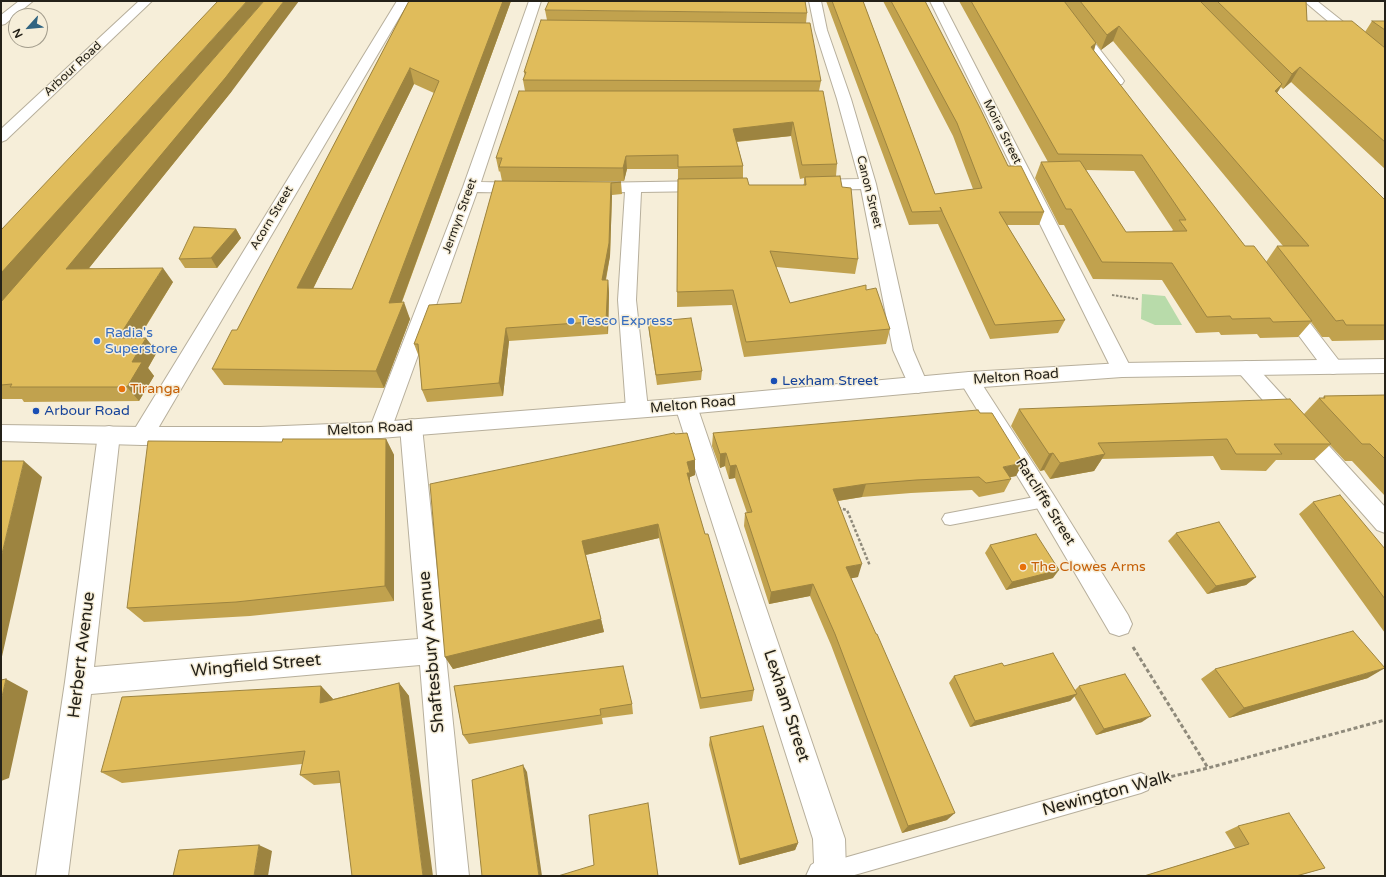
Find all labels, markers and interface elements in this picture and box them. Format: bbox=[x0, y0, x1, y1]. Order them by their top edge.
north arrow bbox=[8, 8, 48, 48]
text: N bbox=[10, 26, 26, 40]
street label: Arbour Road bbox=[41, 39, 105, 99]
street label: Moira Street bbox=[980, 97, 1024, 167]
street label: Canon Street bbox=[853, 154, 885, 230]
street label: Jermyn Street bbox=[440, 176, 480, 256]
street label: Acorn Street bbox=[247, 184, 297, 252]
place label: Tesco Express bbox=[579, 313, 673, 329]
marker: Tesco Express bbox=[566, 316, 576, 326]
place label: Radia's Superstore bbox=[105, 325, 178, 358]
marker: Radia's Superstore bbox=[92, 336, 102, 346]
street label: Melton Road bbox=[973, 366, 1059, 388]
place label: Lexham Street bbox=[782, 373, 878, 389]
marker: Lexham Street bbox=[769, 376, 779, 386]
place label: Tiranga bbox=[130, 381, 180, 397]
marker: Tiranga bbox=[117, 384, 127, 394]
street label: Melton Road bbox=[650, 393, 736, 417]
place label: Arbour Road bbox=[44, 403, 130, 419]
marker: Arbour Road bbox=[31, 406, 41, 416]
street label: Melton Road bbox=[327, 418, 413, 440]
street label: Ratcliffe Street bbox=[1012, 455, 1078, 549]
place label: The Clowes Arms bbox=[1031, 559, 1146, 575]
marker: The Clowes Arms bbox=[1018, 562, 1028, 572]
street label: Shaftesbury Avenue bbox=[415, 570, 449, 734]
street label: Herbert Avenue bbox=[64, 591, 100, 719]
street label: Lexham Street bbox=[758, 647, 814, 765]
street label: Wingfield Street bbox=[190, 650, 322, 682]
street label: Newington Walk bbox=[1040, 767, 1174, 821]

